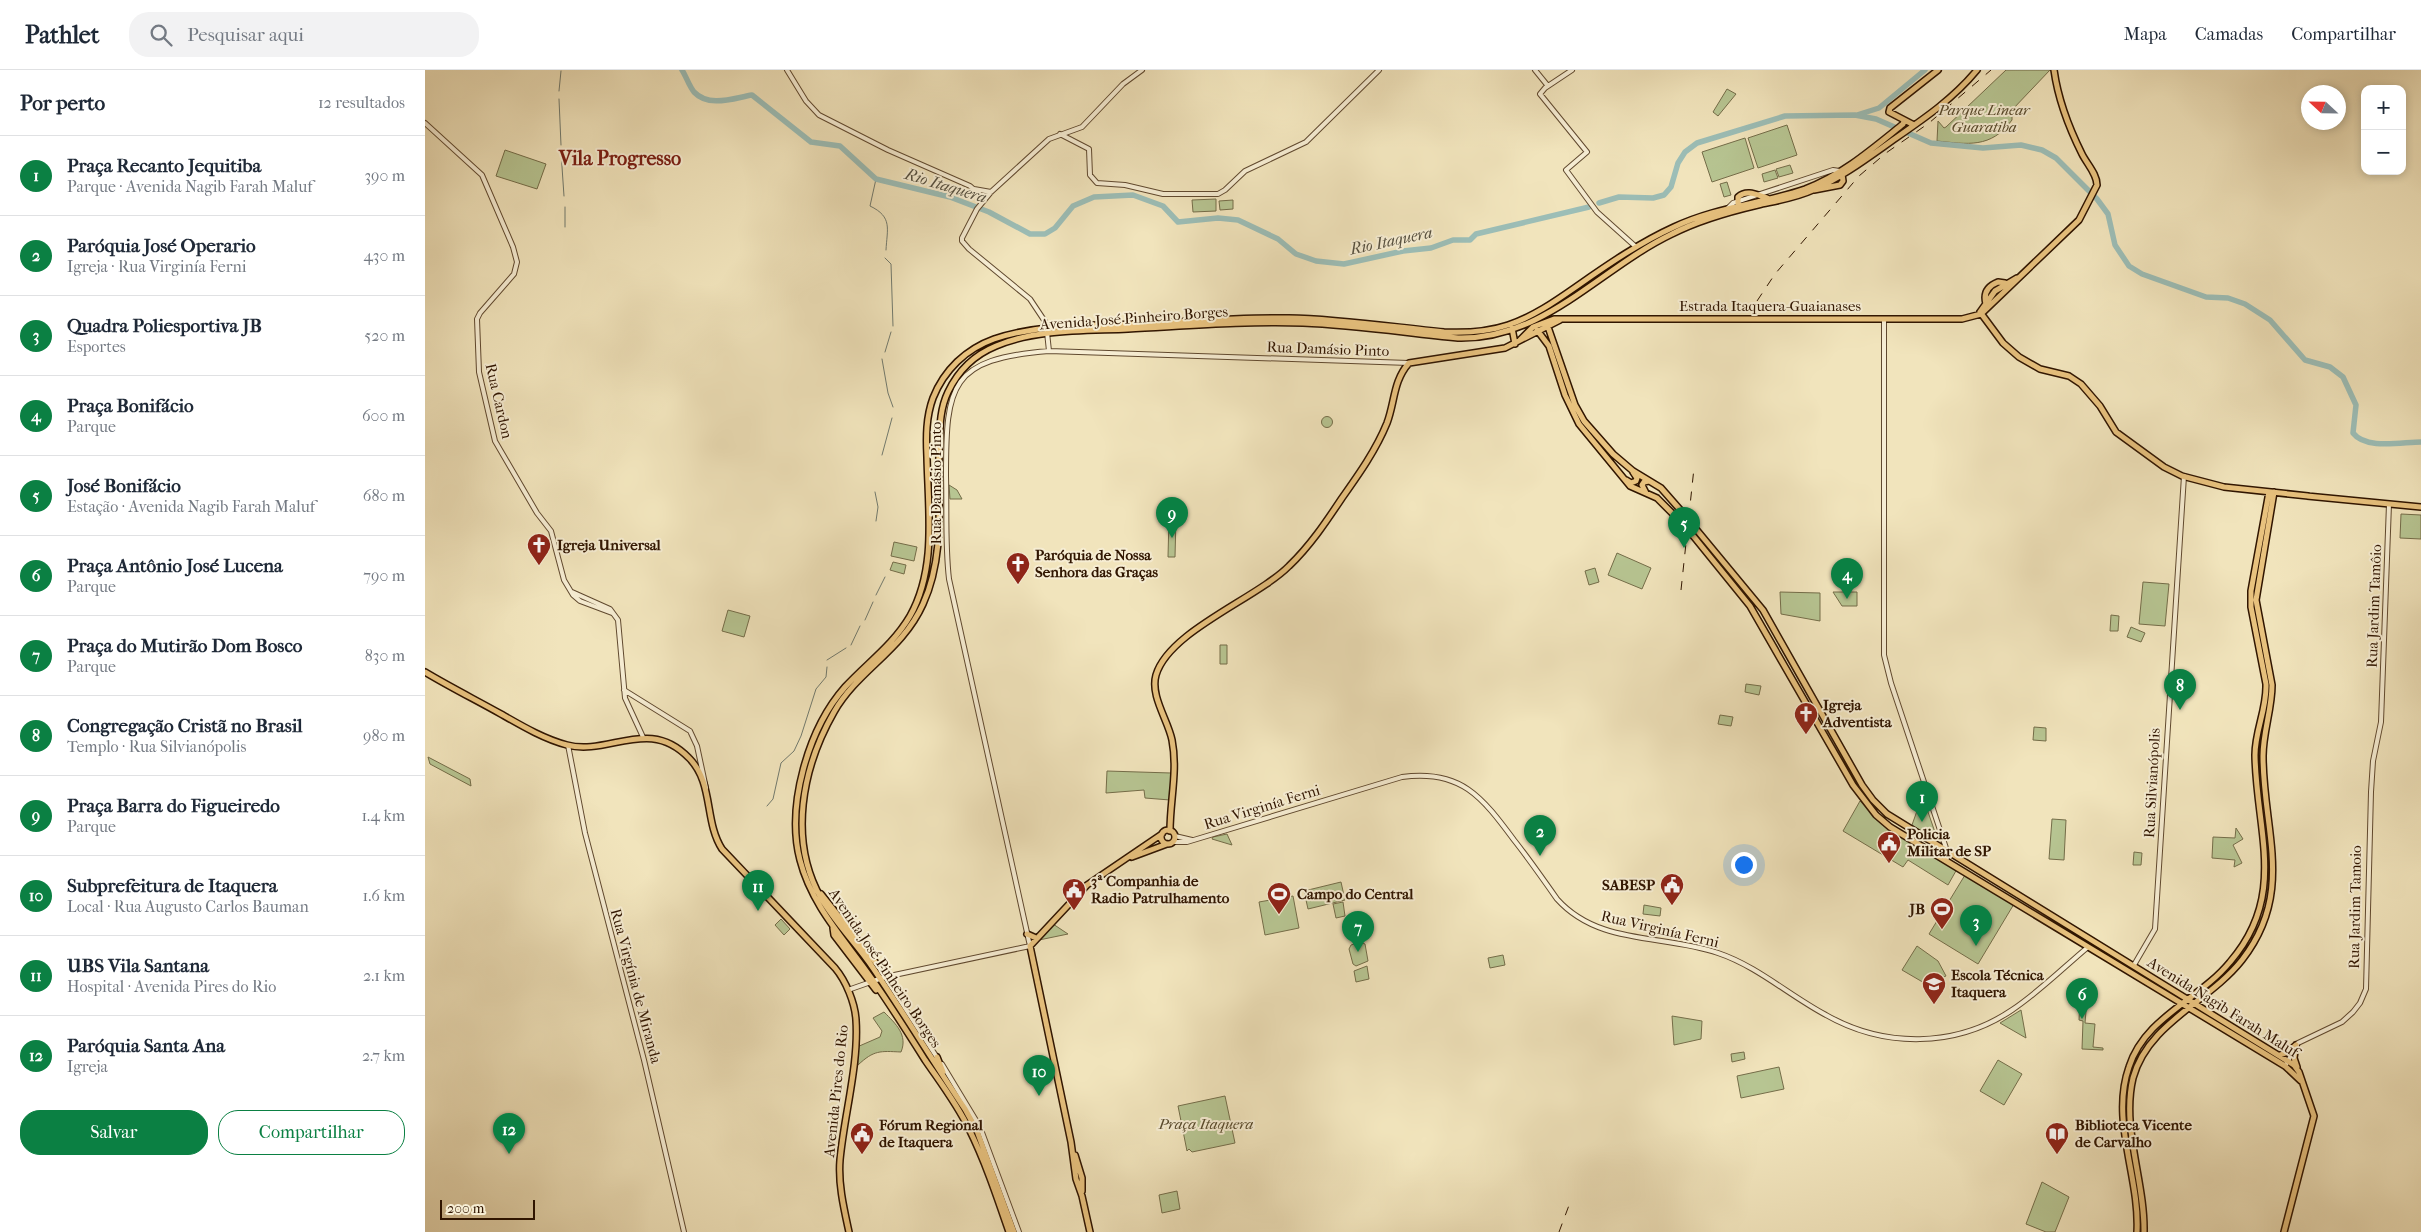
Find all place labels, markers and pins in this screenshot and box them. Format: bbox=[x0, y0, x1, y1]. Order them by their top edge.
pin: 9 bbox=[1156, 497, 1188, 538]
pin: 5 bbox=[1668, 507, 1700, 548]
church icon: Igreja Universal bbox=[526, 532, 552, 566]
place label: Igreja Universal bbox=[557, 536, 662, 554]
place label: Paróquia de Nossa Senhora das Graças bbox=[1035, 546, 1159, 582]
church icon: Paróquia de Nossa Senhora das Graças bbox=[1005, 551, 1031, 585]
pin: 4 bbox=[1831, 558, 1863, 599]
pin: 8 bbox=[2164, 669, 2196, 710]
place label: Igreja Adventista bbox=[1822, 696, 1893, 731]
church icon: Igreja Adventista bbox=[1793, 701, 1819, 735]
pin: 1 bbox=[1906, 781, 1938, 822]
pin: 2 bbox=[1524, 815, 1556, 856]
place label: Policia Militar de SP bbox=[1906, 825, 1991, 860]
public building icon: Policia Militar de SP bbox=[1876, 830, 1902, 864]
pin: 11 bbox=[742, 870, 774, 911]
place label: 3ª Companhia de Radio Patrulhamento bbox=[1091, 872, 1230, 907]
public building icon: SABESP bbox=[1659, 872, 1685, 906]
place label: SABESP bbox=[1602, 876, 1655, 894]
public building icon: 3ª Companhia de Radio Patrulhamento bbox=[1061, 877, 1087, 911]
sports icon: Campo do Central bbox=[1266, 881, 1292, 915]
place label: Campo do Central bbox=[1297, 885, 1414, 903]
sports icon: JB bbox=[1929, 896, 1955, 930]
place label: JB bbox=[1908, 900, 1925, 918]
pin: 3 bbox=[1960, 905, 1992, 946]
pin: 7 bbox=[1342, 911, 1374, 952]
place label: Escola Técnica Itaquera bbox=[1951, 966, 2045, 1001]
school or university icon: Escola Técnica Itaquera bbox=[1921, 971, 1947, 1005]
pin: 6 bbox=[2066, 978, 2098, 1019]
pin: 10 bbox=[1023, 1055, 1055, 1096]
pin: 12 bbox=[493, 1113, 525, 1154]
place label: Fórum Regional de Itaquera bbox=[878, 1116, 984, 1151]
place label: Biblioteca Vicente de Carvalho bbox=[2075, 1116, 2192, 1151]
public building icon: Fórum Regional de Itaquera bbox=[849, 1121, 875, 1155]
library icon: Biblioteca Vicente de Carvalho bbox=[2044, 1121, 2070, 1155]

